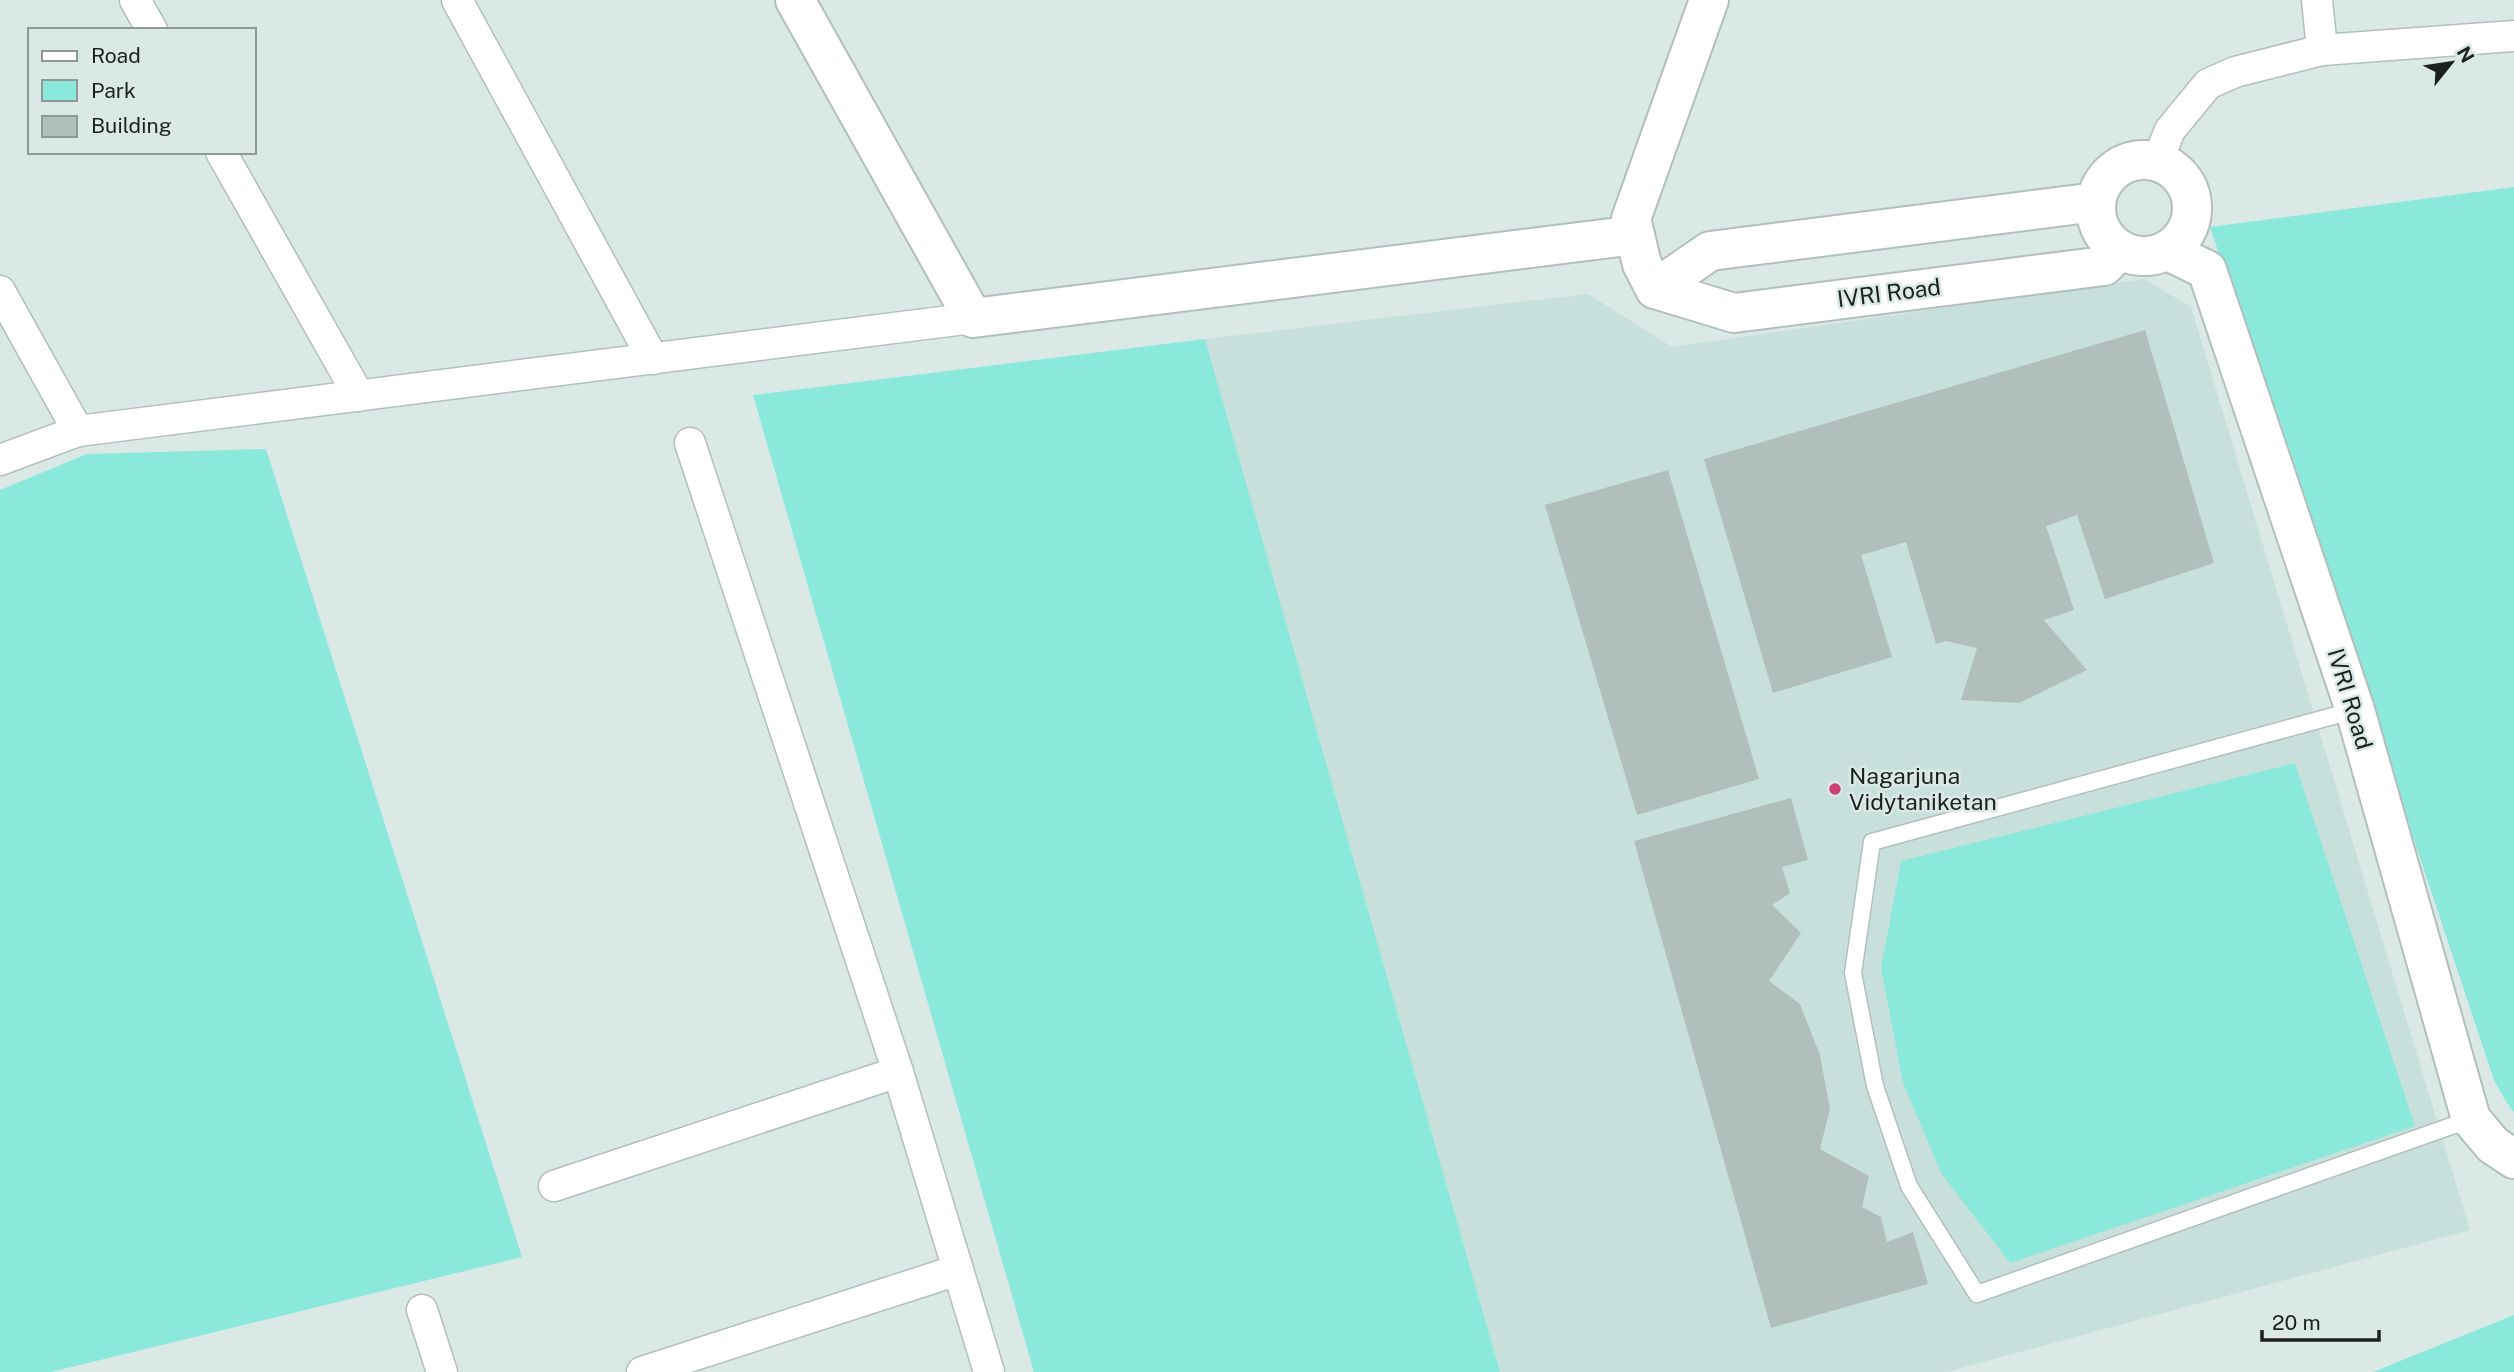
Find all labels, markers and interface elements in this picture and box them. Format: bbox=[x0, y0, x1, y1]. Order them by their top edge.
legend bbox=[28, 28, 256, 154]
north arrow bbox=[2416, 28, 2486, 98]
text: Road bbox=[91, 43, 141, 68]
text: N bbox=[2452, 43, 2479, 66]
text: Park bbox=[91, 78, 136, 103]
text: Building bbox=[91, 113, 172, 138]
street label: IVRI Road bbox=[1836, 273, 1942, 312]
street label: IVRI Road bbox=[2322, 645, 2379, 753]
place label: Nagarjuna Vidytaniketan bbox=[1849, 762, 1997, 815]
marker: Nagarjuna Vidytaniketan bbox=[1827, 781, 1843, 797]
scale bar bbox=[2262, 1298, 2379, 1342]
text: 20 m bbox=[2272, 1310, 2321, 1335]

